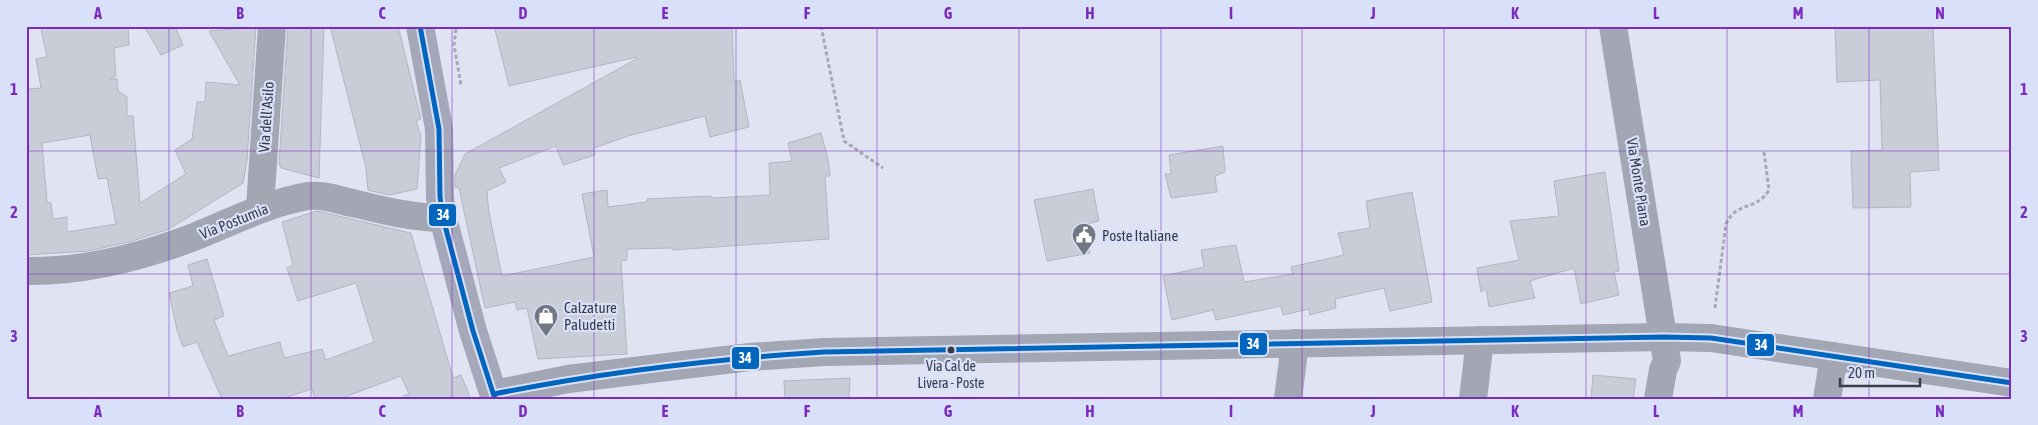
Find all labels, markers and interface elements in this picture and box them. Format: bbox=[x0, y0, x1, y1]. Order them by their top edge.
text: A bbox=[93, 4, 102, 22]
text: B bbox=[236, 4, 244, 22]
text: C bbox=[378, 4, 386, 22]
text: D bbox=[519, 4, 528, 22]
text: E bbox=[662, 4, 669, 22]
text: F bbox=[804, 4, 811, 22]
text: G bbox=[944, 4, 953, 22]
text: H bbox=[1085, 4, 1095, 22]
text: I bbox=[1229, 4, 1233, 22]
text: J bbox=[1369, 4, 1376, 22]
text: K bbox=[1511, 4, 1519, 22]
text: L bbox=[1653, 4, 1660, 22]
text: M bbox=[1793, 4, 1803, 22]
text: N bbox=[1935, 4, 1945, 22]
text: 1 bbox=[10, 80, 18, 98]
text: 1 bbox=[2020, 80, 2028, 98]
street label: Via dell'Asilo bbox=[255, 81, 277, 153]
street label: Via Monte Piana bbox=[1624, 137, 1654, 227]
street label: Via Postumia bbox=[197, 200, 271, 242]
text: 2 bbox=[10, 203, 18, 221]
line badge: 34 bbox=[428, 203, 457, 227]
text: 2 bbox=[2020, 203, 2028, 221]
text: 34 bbox=[436, 207, 450, 223]
public building icon: Poste Italiane bbox=[1071, 222, 1097, 256]
place label: Poste Italiane bbox=[1102, 227, 1178, 244]
place label: Calzature Paludetti bbox=[564, 299, 617, 333]
shop icon: Calzature Paludetti bbox=[533, 303, 559, 337]
text: 3 bbox=[10, 327, 18, 345]
text: 3 bbox=[2020, 327, 2028, 345]
line badge: 34 bbox=[1239, 332, 1268, 356]
line badge: 34 bbox=[1746, 333, 1775, 357]
text: 34 bbox=[1246, 336, 1260, 352]
text: 34 bbox=[1754, 337, 1768, 353]
marker: Via Cal de Livera - Poste bbox=[946, 345, 956, 355]
line badge: 34 bbox=[731, 346, 760, 370]
text: 34 bbox=[738, 350, 752, 366]
scale bar bbox=[1840, 355, 1920, 387]
place label: Via Cal de Livera - Poste bbox=[918, 358, 984, 391]
text: 20 m bbox=[1848, 364, 1875, 381]
text: A bbox=[93, 402, 102, 420]
text: B bbox=[236, 402, 244, 420]
text: C bbox=[378, 402, 386, 420]
text: D bbox=[519, 402, 528, 420]
text: E bbox=[662, 402, 669, 420]
text: F bbox=[804, 402, 811, 420]
text: G bbox=[944, 402, 953, 420]
text: H bbox=[1085, 402, 1095, 420]
text: I bbox=[1229, 402, 1233, 420]
text: J bbox=[1369, 402, 1376, 420]
text: K bbox=[1511, 402, 1519, 420]
text: L bbox=[1653, 402, 1660, 420]
text: M bbox=[1793, 402, 1803, 420]
text: N bbox=[1935, 402, 1945, 420]

